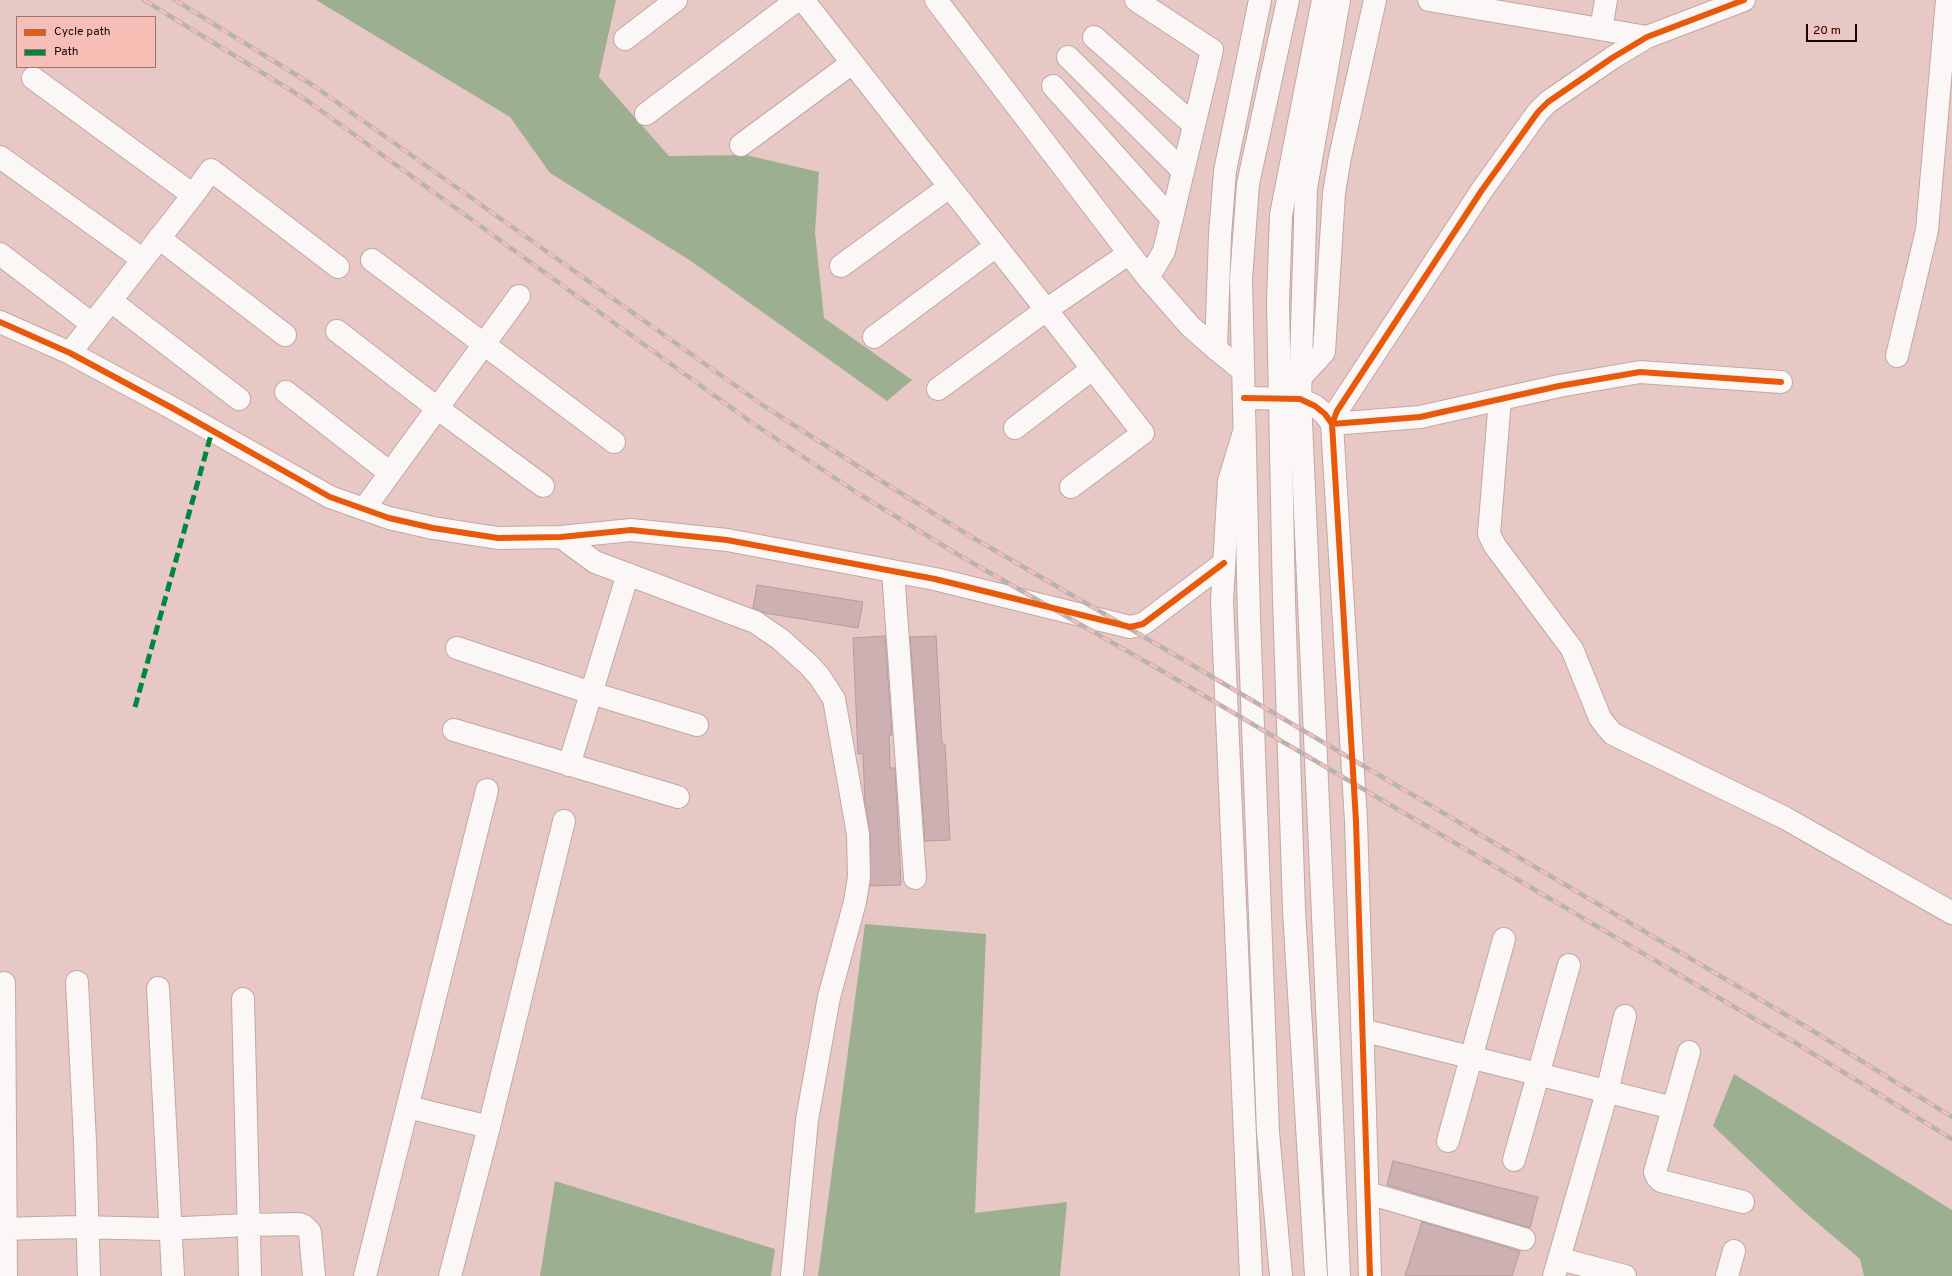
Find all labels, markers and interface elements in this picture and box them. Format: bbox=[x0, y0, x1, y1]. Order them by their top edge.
legend bbox=[16, 16, 156, 68]
scale bar bbox=[1808, 16, 1859, 42]
text: 20 m bbox=[1813, 23, 1841, 39]
text: Cycle path bbox=[54, 24, 111, 40]
text: Path bbox=[54, 44, 79, 60]

